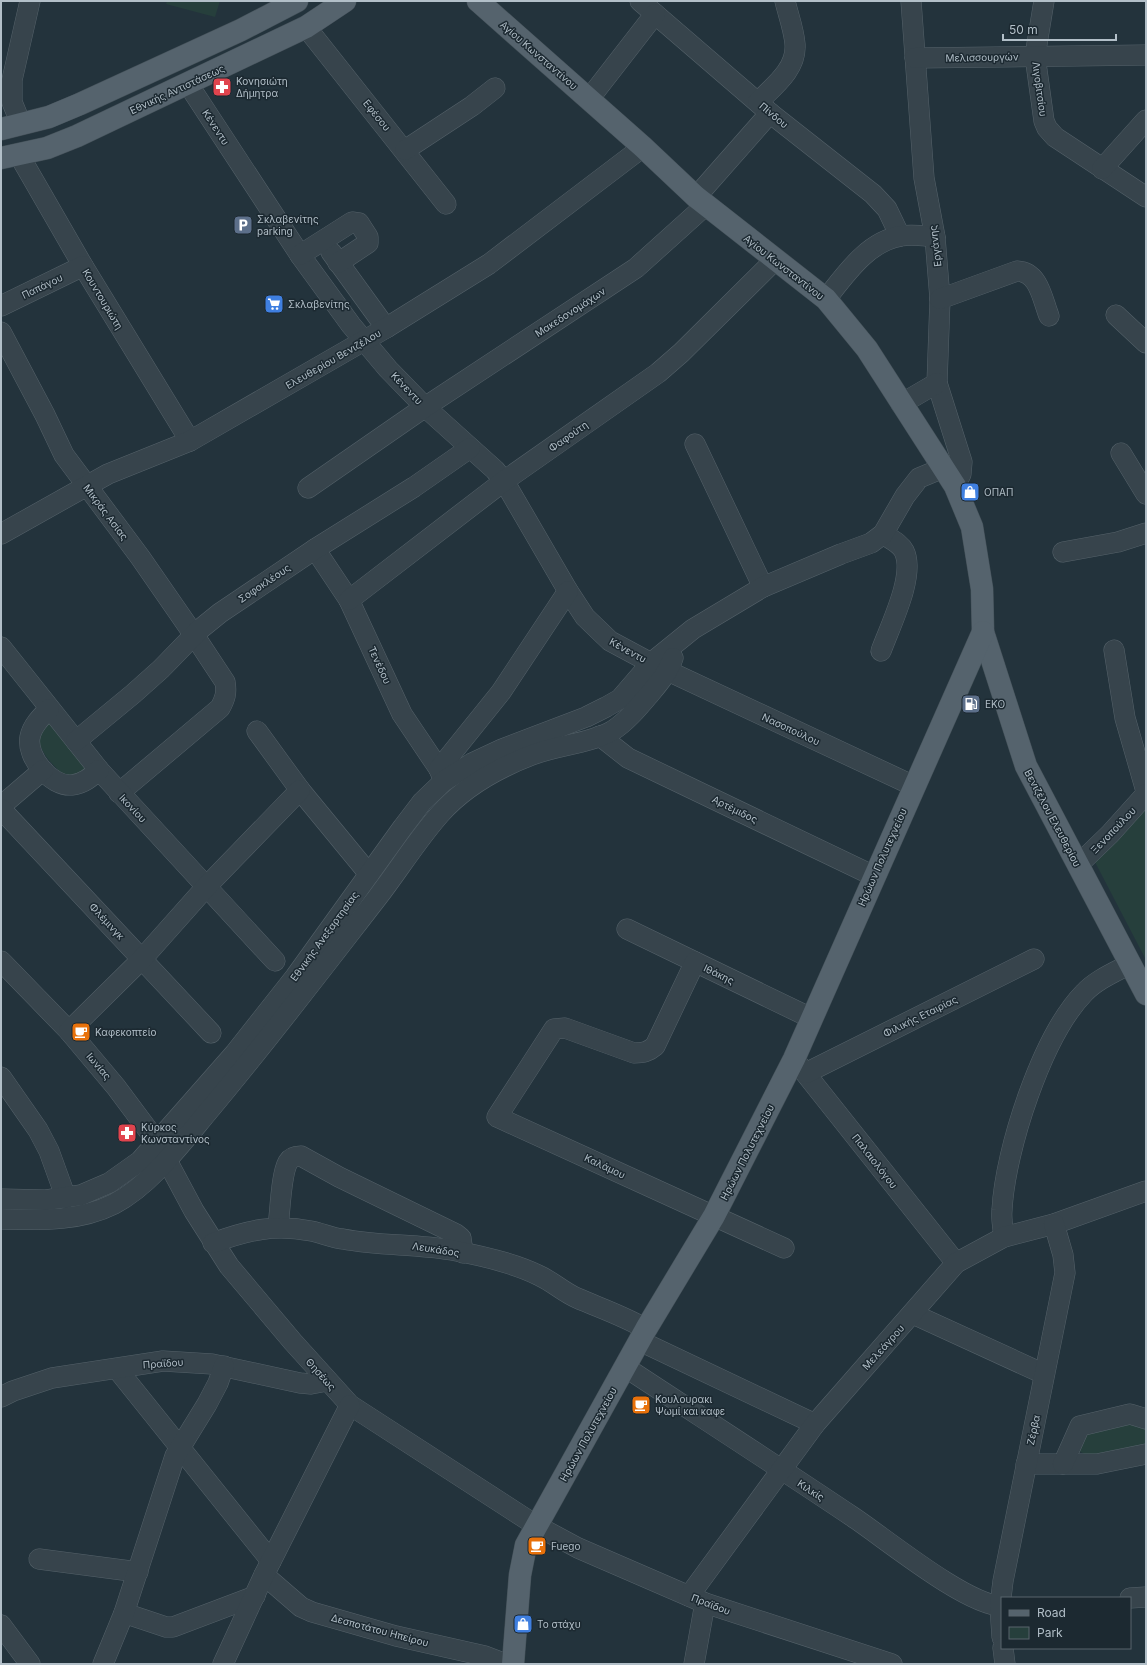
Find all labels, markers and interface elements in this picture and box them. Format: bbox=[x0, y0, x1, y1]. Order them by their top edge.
scale bar bbox=[1003, 16, 1116, 42]
street label: Αγίου Κωνσταντίνου bbox=[498, 18, 580, 92]
text: 50 m bbox=[1009, 22, 1038, 37]
street label: Μελισσουργών bbox=[945, 50, 1019, 64]
street label: Λιγοβιτσίου bbox=[1030, 61, 1050, 117]
street label: Εθνικής Αντιστάσεως bbox=[128, 62, 227, 117]
place label: Κονησιώτη Δήμητρα bbox=[236, 75, 288, 100]
pharmacy icon: Κονησιώτη Δήμητρα bbox=[211, 76, 233, 98]
street label: Εφέσου bbox=[361, 97, 393, 133]
street label: Πίνδου bbox=[757, 100, 791, 131]
street label: Κένεντυ bbox=[200, 107, 232, 147]
place label: Σκλαβενίτης parking bbox=[257, 213, 319, 237]
parking icon: Σκλαβενίτης parking bbox=[232, 214, 254, 236]
street label: Εργάνης bbox=[926, 224, 944, 268]
street label: Αγίου Κωνσταντίνου bbox=[742, 232, 827, 302]
street label: Κουντουριώτη bbox=[79, 267, 126, 332]
street label: Παπάγου bbox=[20, 271, 65, 301]
street label: Μακεδονομάχων bbox=[532, 285, 608, 339]
supermarket icon: Σκλαβενίτης bbox=[263, 293, 285, 315]
place label: Σκλαβενίτης bbox=[288, 298, 350, 311]
street label: Ελευθερίου Βενιζέλου bbox=[283, 327, 383, 391]
street label: Κένεντυ bbox=[389, 369, 425, 407]
street label: Φαφούτη bbox=[546, 418, 591, 455]
shop icon: ΟΠΑΠ bbox=[959, 481, 981, 503]
street label: Μικράς Ασίας bbox=[81, 482, 131, 542]
place label: ΟΠΑΠ bbox=[984, 486, 1013, 498]
street label: Σοφοκλέους bbox=[236, 561, 293, 605]
street label: Κένεντυ bbox=[608, 635, 649, 665]
street label: Τενέδου bbox=[366, 644, 394, 686]
fuel station icon: EKO bbox=[960, 693, 982, 715]
place label: EKO bbox=[985, 698, 1005, 710]
street label: Νασοπούλου bbox=[760, 710, 822, 748]
street label: Βενιζέλου Ελευθερίου bbox=[1022, 767, 1084, 869]
street label: Ικονίου bbox=[117, 791, 149, 825]
street label: Αρτέμιδος bbox=[710, 793, 760, 825]
street label: Ξενοπούλου bbox=[1088, 804, 1138, 856]
street label: Ηρώων Πολυτεχνείου bbox=[855, 806, 909, 908]
street label: Εθνικής Ανεξαρτησίας bbox=[287, 889, 362, 984]
street label: Φλέμινγκ bbox=[87, 900, 127, 942]
street label: Ιθάκης bbox=[701, 962, 736, 988]
street label: Φιλικής Εταιρίας bbox=[881, 993, 960, 1040]
cafe icon: Καφεκοπτείο bbox=[70, 1021, 92, 1043]
place label: Καφεκοπτείο bbox=[95, 1026, 156, 1038]
street label: Ιωνίας bbox=[84, 1050, 114, 1082]
street label: Ηρώων Πολυτεχνείου bbox=[718, 1102, 776, 1202]
place label: Κύρκος Κωνσταντίνος bbox=[141, 1121, 210, 1145]
pharmacy icon: Κύρκος Κωνσταντίνος bbox=[116, 1122, 138, 1144]
street label: Παλαιολόγου bbox=[850, 1131, 900, 1191]
street label: Καλάμου bbox=[583, 1151, 627, 1181]
street label: Λευκάδος bbox=[412, 1239, 461, 1259]
street label: Μελεάγρου bbox=[860, 1322, 906, 1372]
street label: Πραϊδου bbox=[142, 1356, 184, 1370]
street label: Θησέως bbox=[303, 1356, 339, 1393]
street label: Ηρώων Πολυτεχνείου bbox=[557, 1385, 619, 1483]
place label: Κουλουρακι Ψωμί και καφε bbox=[655, 1393, 725, 1417]
cafe icon: Κουλουρακι Ψωμί και καφε bbox=[630, 1394, 652, 1416]
street label: Ζέρβα bbox=[1024, 1414, 1042, 1446]
street label: Κιλκίς bbox=[795, 1477, 827, 1503]
cafe icon: Fuego bbox=[526, 1535, 548, 1557]
place label: Fuego bbox=[551, 1540, 580, 1552]
street label: Πραϊδου bbox=[690, 1591, 732, 1617]
legend bbox=[1001, 1597, 1131, 1649]
text: Road bbox=[1037, 1605, 1066, 1620]
street label: Δεσποτάτου Ηπείρου bbox=[330, 1611, 430, 1649]
shop icon: Το στάχυ bbox=[512, 1613, 534, 1635]
place label: Το στάχυ bbox=[537, 1618, 581, 1630]
text: Park bbox=[1037, 1625, 1063, 1640]

